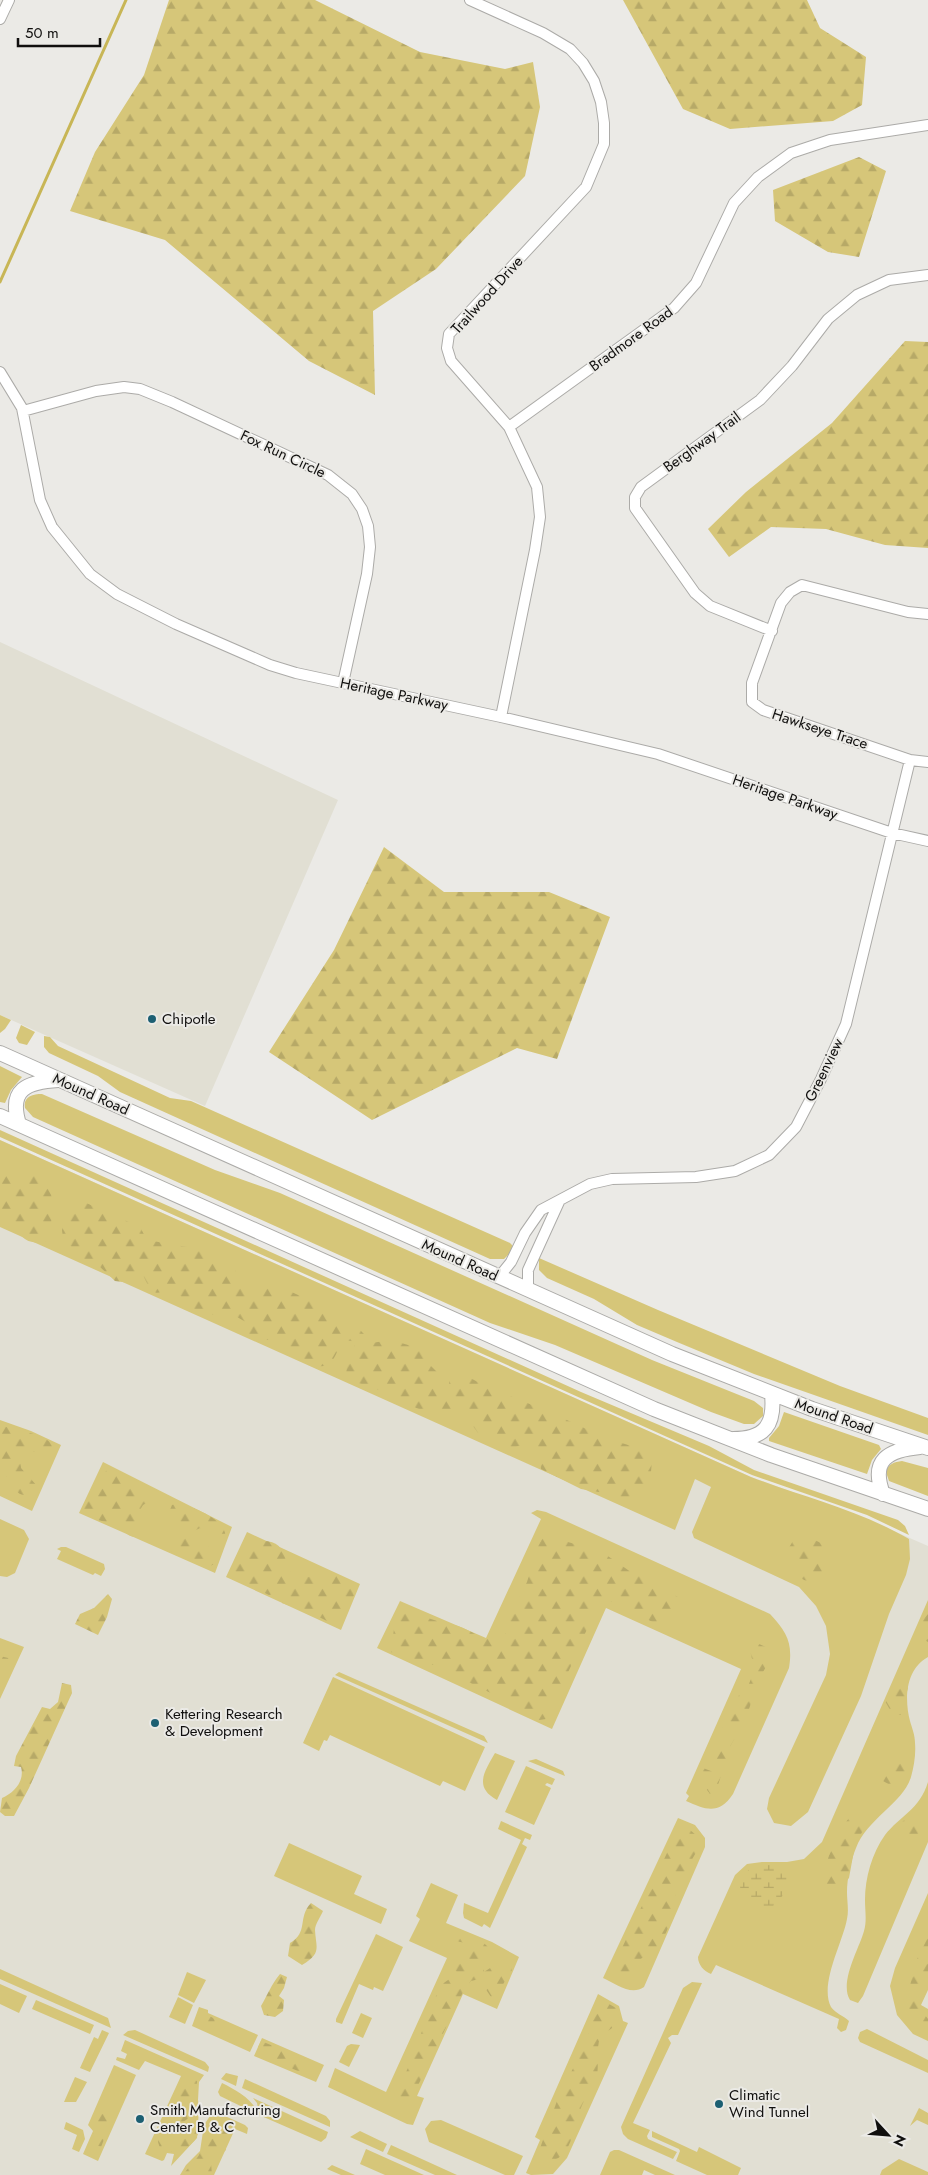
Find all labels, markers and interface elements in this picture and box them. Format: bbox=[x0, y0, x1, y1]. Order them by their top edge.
scale bar bbox=[18, 15, 100, 47]
text: 50 m bbox=[25, 22, 59, 44]
street label: Trailwood Drive bbox=[446, 251, 528, 339]
street label: Bradmore Road bbox=[585, 301, 677, 377]
street label: Berghway Trail bbox=[659, 406, 745, 478]
street label: Fox Run Circle bbox=[237, 425, 330, 484]
street label: Heritage Parkway bbox=[338, 672, 450, 716]
street label: Hawkseye Trace bbox=[769, 703, 871, 755]
street label: Heritage Parkway bbox=[729, 769, 841, 825]
place label: Chipotle bbox=[162, 1008, 216, 1030]
marker: Chipotle bbox=[146, 1013, 158, 1025]
street label: Greenview bbox=[799, 1034, 849, 1105]
street label: Mound Road bbox=[49, 1067, 133, 1121]
street label: Mound Road bbox=[418, 1233, 502, 1287]
street label: Mound Road bbox=[792, 1392, 876, 1440]
place label: Kettering Research & Development bbox=[165, 1703, 283, 1742]
marker: Kettering Research & Development bbox=[149, 1717, 161, 1729]
place label: Climatic Wind Tunnel bbox=[729, 2084, 809, 2123]
marker: Climatic Wind Tunnel bbox=[713, 2098, 725, 2110]
place label: Smith Manufacturing Center B & C bbox=[150, 2099, 281, 2138]
north arrow bbox=[863, 2110, 913, 2160]
marker: Smith Manufacturing Center B & C bbox=[134, 2113, 146, 2125]
text: N bbox=[888, 2131, 911, 2150]

